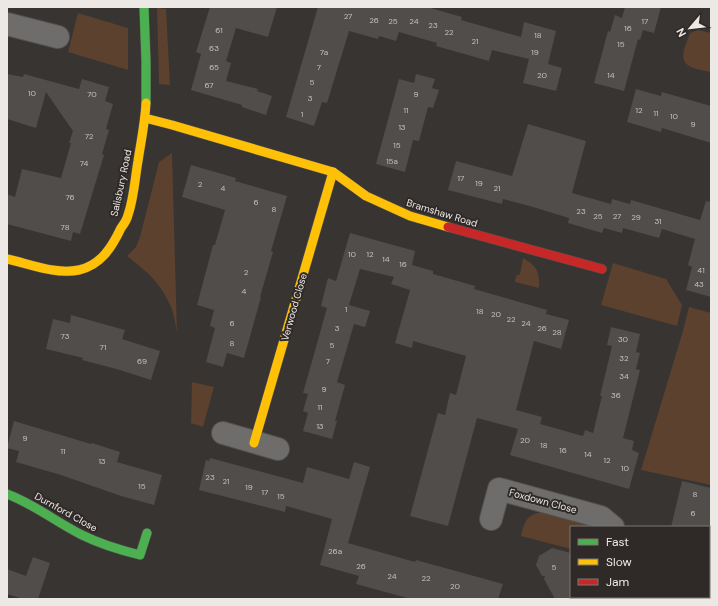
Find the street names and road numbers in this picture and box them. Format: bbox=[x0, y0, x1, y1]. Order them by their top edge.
street label: Salisbury Road bbox=[108, 148, 134, 218]
street label: Bramshaw Road bbox=[405, 196, 479, 230]
street label: Verwood Close bbox=[278, 271, 310, 342]
street label: Foxdown Close bbox=[508, 486, 579, 516]
street label: Durnford Close bbox=[32, 489, 100, 535]

